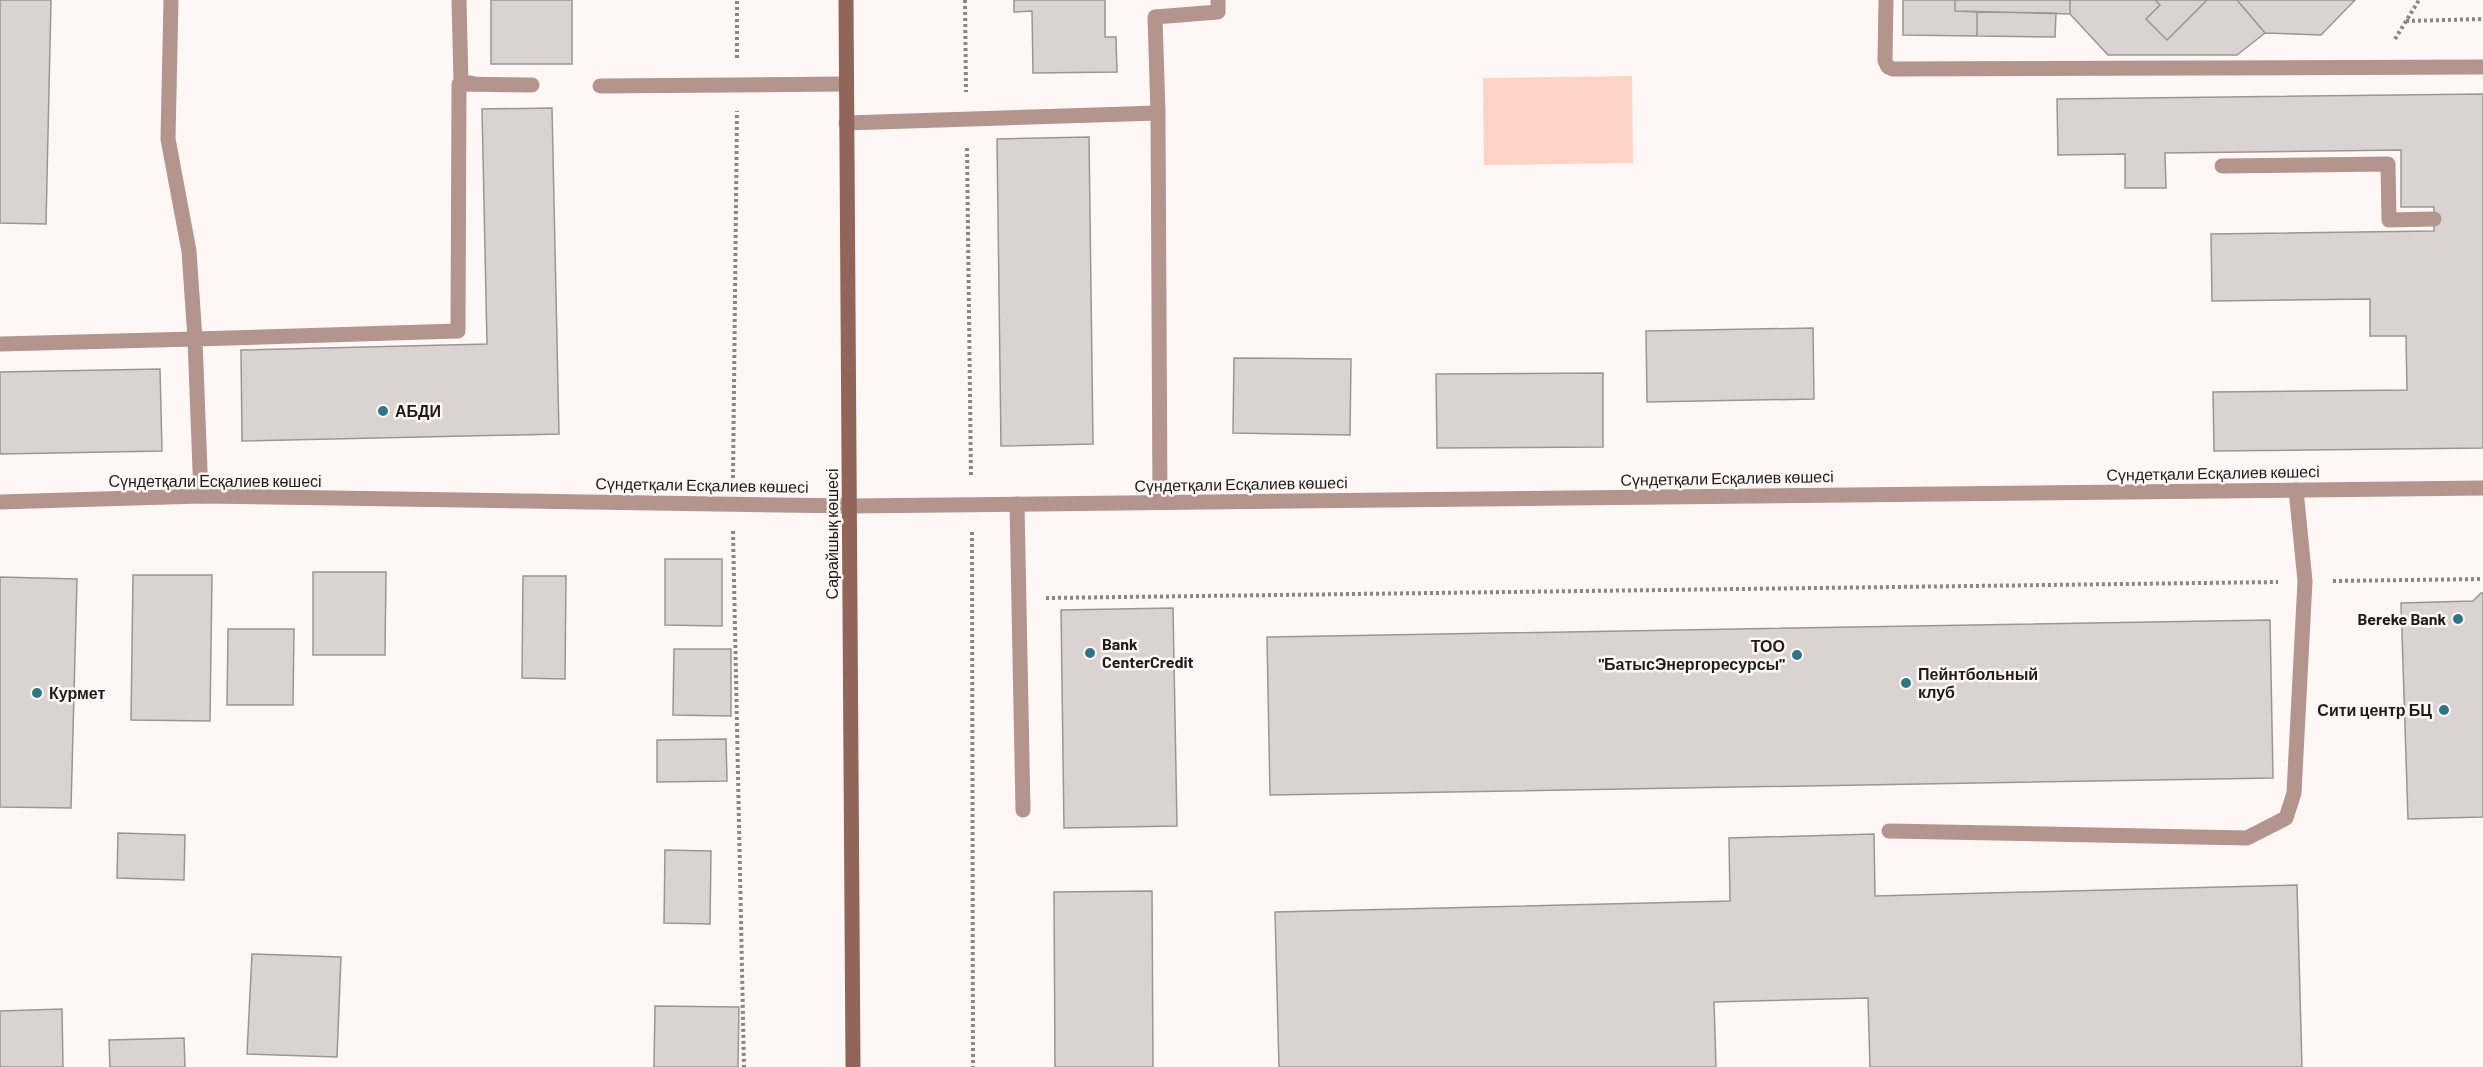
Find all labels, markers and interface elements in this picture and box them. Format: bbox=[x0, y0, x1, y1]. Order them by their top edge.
place label: АБДИ bbox=[395, 401, 441, 420]
marker: АБДИ bbox=[376, 404, 390, 418]
street label: Сүндетқали Есқалиев көшесі bbox=[2106, 461, 2320, 484]
street label: Сүндетқали Есқалиев көшесі bbox=[1620, 466, 1834, 489]
street label: Сарайшық көшесі bbox=[822, 468, 841, 600]
street label: Сүндетқали Есқалиев көшесі bbox=[108, 471, 322, 490]
street label: Сүндетқали Есқалиев көшесі bbox=[1134, 472, 1348, 495]
street label: Сүндетқали Есқалиев көшесі bbox=[595, 473, 809, 496]
place label: Bereke Bank bbox=[2357, 609, 2446, 628]
marker: Bereke Bank bbox=[2451, 612, 2465, 626]
place label: Bank CenterCredit bbox=[1102, 634, 1194, 671]
place label: ТОО "БатысЭнергоресурсы" bbox=[1598, 636, 1785, 673]
marker: Bank CenterCredit bbox=[1083, 646, 1097, 660]
marker: ТОО "БатысЭнергоресурсы" bbox=[1790, 648, 1804, 662]
place label: Пейнтбольный клуб bbox=[1918, 664, 2038, 701]
marker: Пейнтбольный клуб bbox=[1899, 676, 1913, 690]
place label: Курмет bbox=[49, 683, 106, 702]
marker: Курмет bbox=[30, 686, 44, 700]
place label: Сити центр БЦ bbox=[2317, 700, 2432, 719]
marker: Сити центр БЦ bbox=[2437, 703, 2451, 717]

